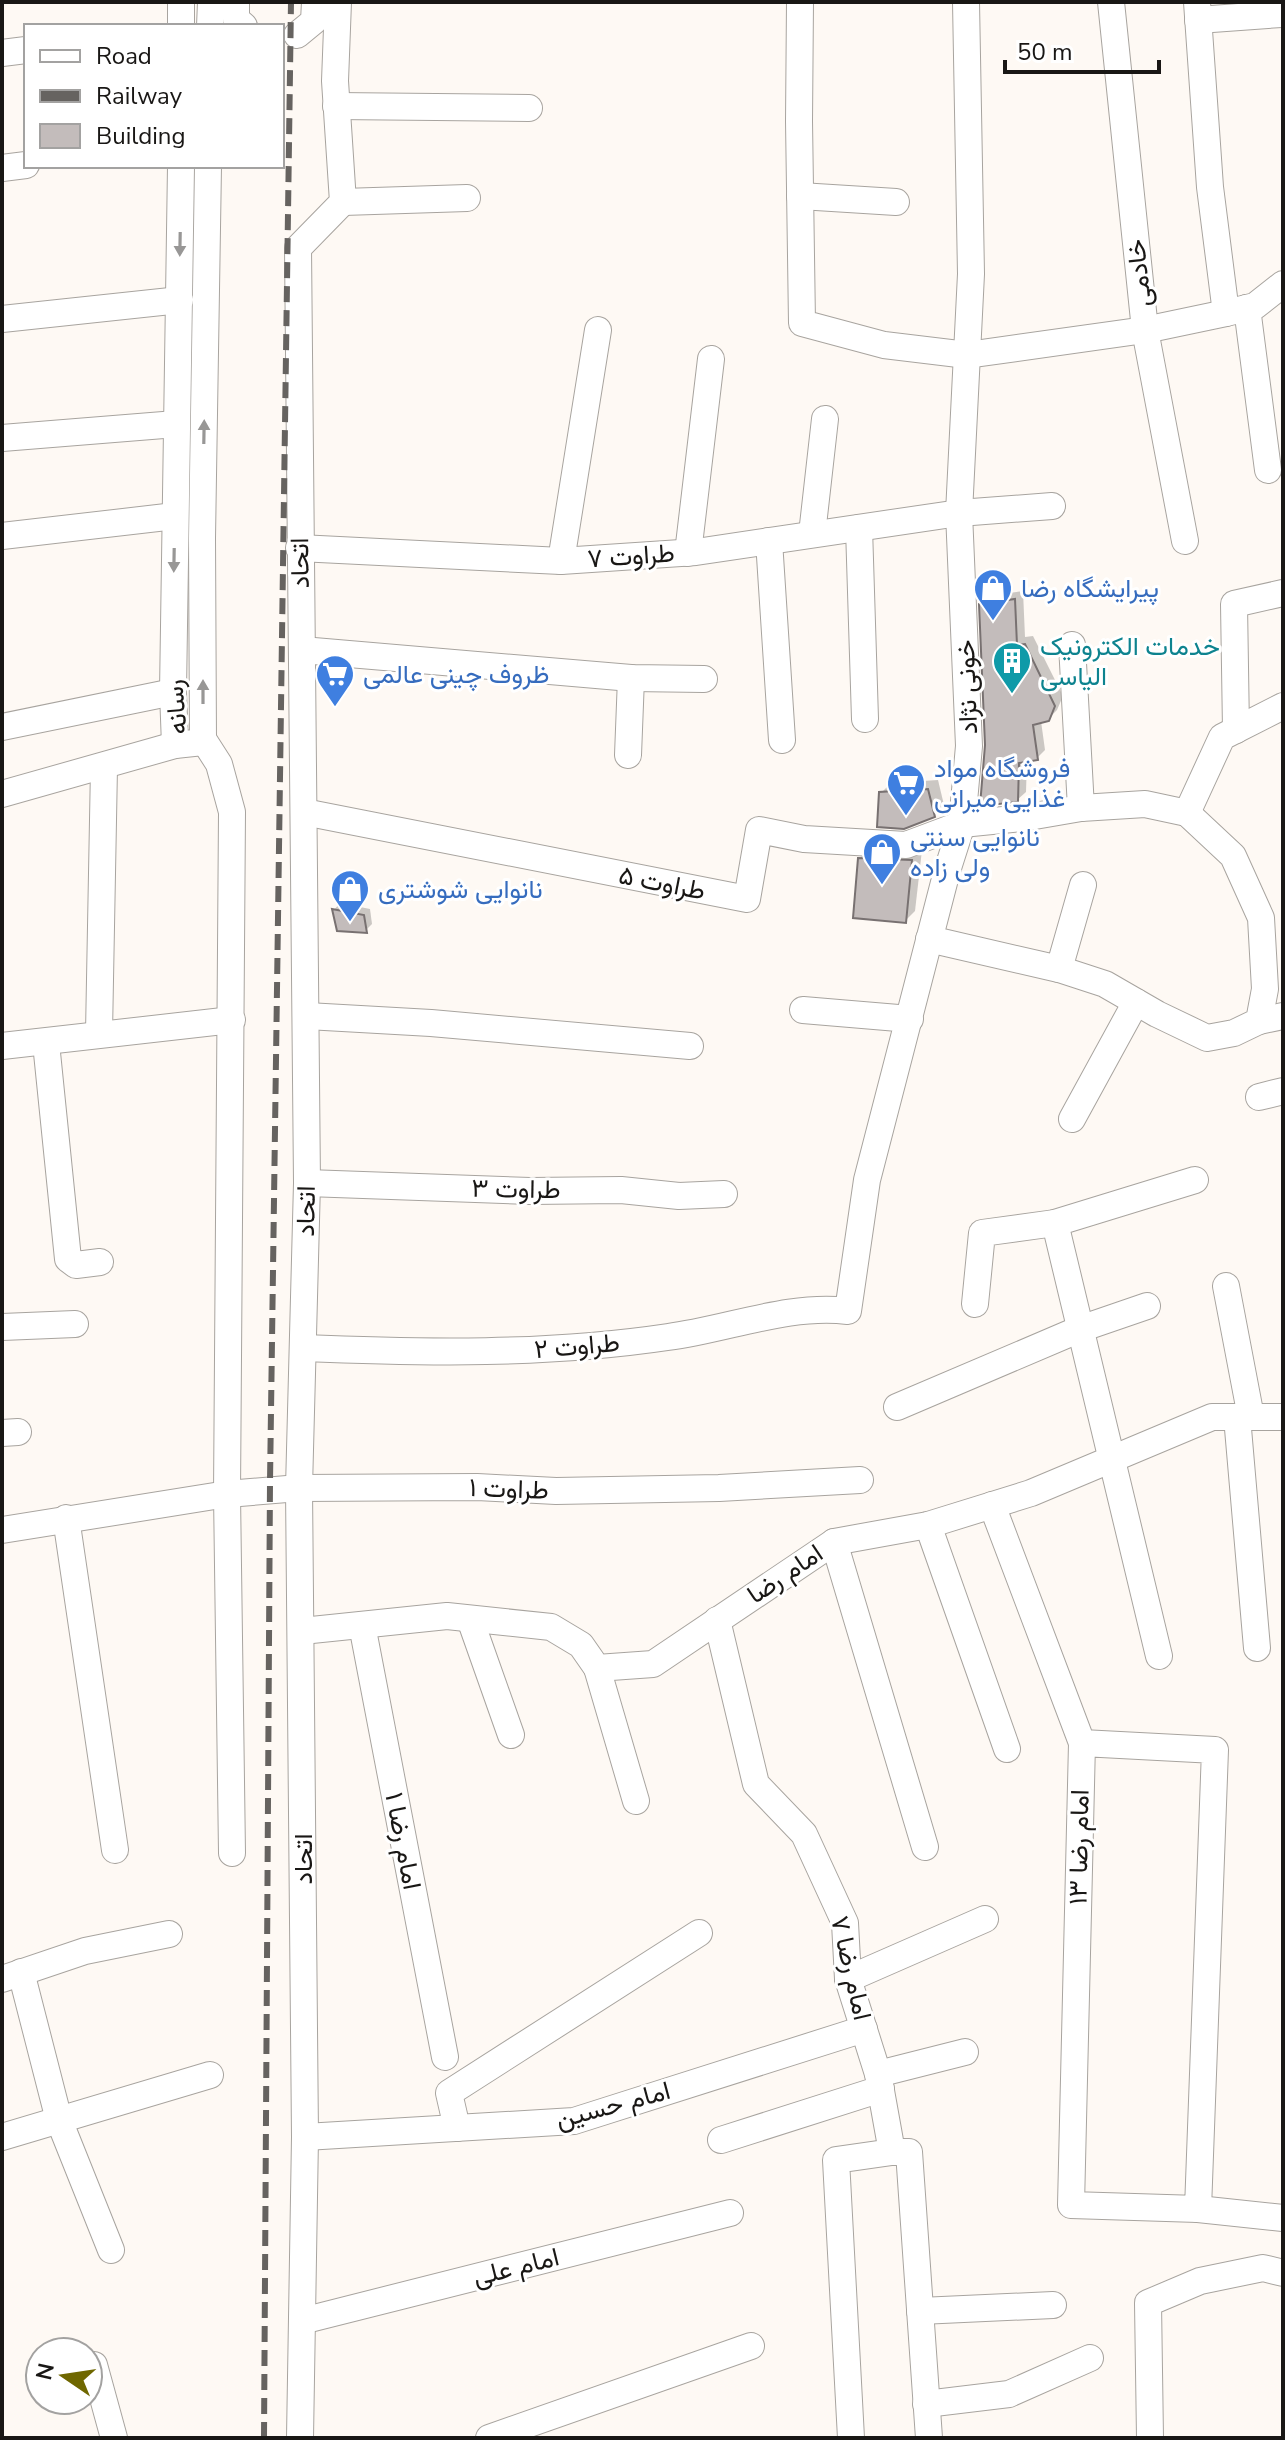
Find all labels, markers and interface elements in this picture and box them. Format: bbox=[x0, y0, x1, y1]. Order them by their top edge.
legend bbox=[24, 24, 284, 168]
scale bar bbox=[1005, 24, 1159, 74]
text: 50 m bbox=[1017, 36, 1073, 68]
text: Road bbox=[96, 40, 152, 72]
text: Railway bbox=[96, 80, 183, 112]
text: Building bbox=[96, 120, 186, 152]
one-way arrow bbox=[174, 232, 186, 257]
street label: خادمی bbox=[1118, 237, 1160, 309]
one-way arrow bbox=[198, 419, 210, 444]
street label: طراوت ۷ bbox=[586, 535, 676, 577]
street label: اتحاد bbox=[282, 537, 318, 589]
one-way arrow bbox=[168, 548, 181, 573]
shop icon: پیرایشگاه رضا bbox=[972, 567, 1014, 622]
place label: پیرایشگاه رضا bbox=[1021, 571, 1159, 606]
place label: خدمات الکترونیک الیاسی bbox=[1040, 629, 1220, 694]
street label: خونی نژاد bbox=[948, 639, 986, 735]
building icon: خدمات الکترونیک الیاسی bbox=[991, 640, 1033, 695]
supermarket icon: ظروف چینی عالمی bbox=[314, 653, 356, 708]
place label: ظروف چینی عالمی bbox=[363, 657, 550, 692]
street label: رسانه bbox=[156, 678, 196, 736]
one-way arrow bbox=[197, 679, 209, 704]
place label: فروشگاه مواد غذایی میرانی bbox=[934, 751, 1070, 816]
supermarket icon: فروشگاه مواد غذایی میرانی bbox=[885, 762, 927, 817]
place label: نانوایی سنتی ولی زاده bbox=[910, 820, 1040, 885]
shop icon: نانوایی سنتی ولی زاده bbox=[861, 831, 903, 886]
street label: طراوت ۵ bbox=[616, 857, 708, 909]
shop icon: نانوایی شوشتری bbox=[329, 868, 371, 923]
place label: نانوایی شوشتری bbox=[378, 872, 543, 907]
street label: طراوت ۳ bbox=[471, 1171, 561, 1207]
street label: اتحاد bbox=[288, 1185, 324, 1237]
street label: طراوت ۲ bbox=[533, 1325, 621, 1367]
street label: طراوت ۱ bbox=[469, 1470, 549, 1508]
street label: امام رضا bbox=[740, 1536, 830, 1612]
street label: امام رضا ۱ bbox=[376, 1789, 430, 1893]
street label: امام رضا ۱۳ bbox=[1060, 1789, 1098, 1905]
street label: اتحاد bbox=[286, 1834, 321, 1884]
street label: امام رضا ۷ bbox=[822, 1912, 880, 2024]
street label: امام حسین bbox=[552, 2073, 674, 2137]
street label: امام علی bbox=[469, 2239, 563, 2295]
north arrow bbox=[24, 2336, 104, 2416]
text: N bbox=[29, 2360, 62, 2383]

